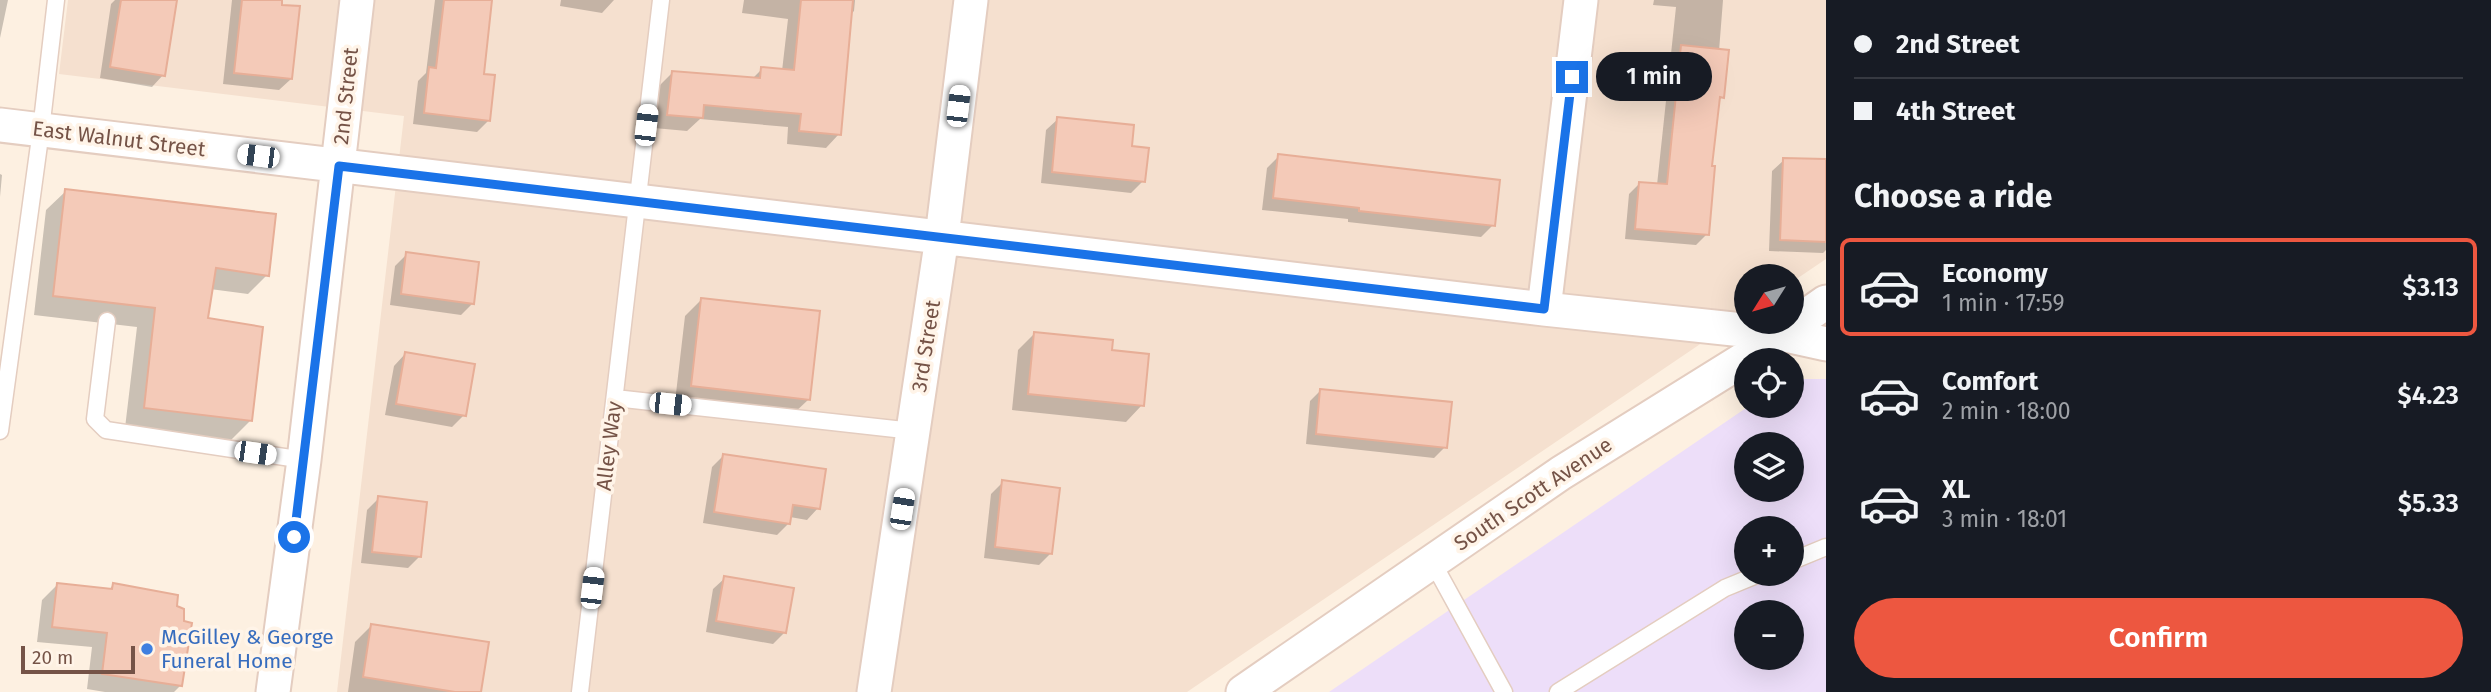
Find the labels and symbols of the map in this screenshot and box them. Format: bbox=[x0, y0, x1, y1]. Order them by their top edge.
street label: 2nd Street bbox=[328, 46, 364, 146]
callout: 1 min bbox=[1596, 52, 1712, 102]
route end bbox=[1556, 61, 1588, 93]
car bbox=[946, 84, 971, 128]
car bbox=[634, 103, 659, 147]
street label: East Walnut Street bbox=[31, 116, 207, 163]
car bbox=[236, 143, 281, 169]
north arrow bbox=[1734, 264, 1804, 334]
street label: 3rd Street bbox=[906, 298, 946, 394]
car bbox=[649, 391, 692, 417]
street label: Alley Way bbox=[591, 399, 627, 492]
street label: South Scott Avenue bbox=[1449, 431, 1617, 557]
car bbox=[233, 440, 278, 466]
car bbox=[889, 487, 916, 531]
route start bbox=[278, 521, 310, 553]
car bbox=[580, 566, 605, 610]
place label: McGilley & George Funeral Home bbox=[161, 624, 334, 674]
marker: McGilley & George Funeral Home bbox=[139, 641, 155, 657]
scale bar bbox=[21, 643, 135, 675]

